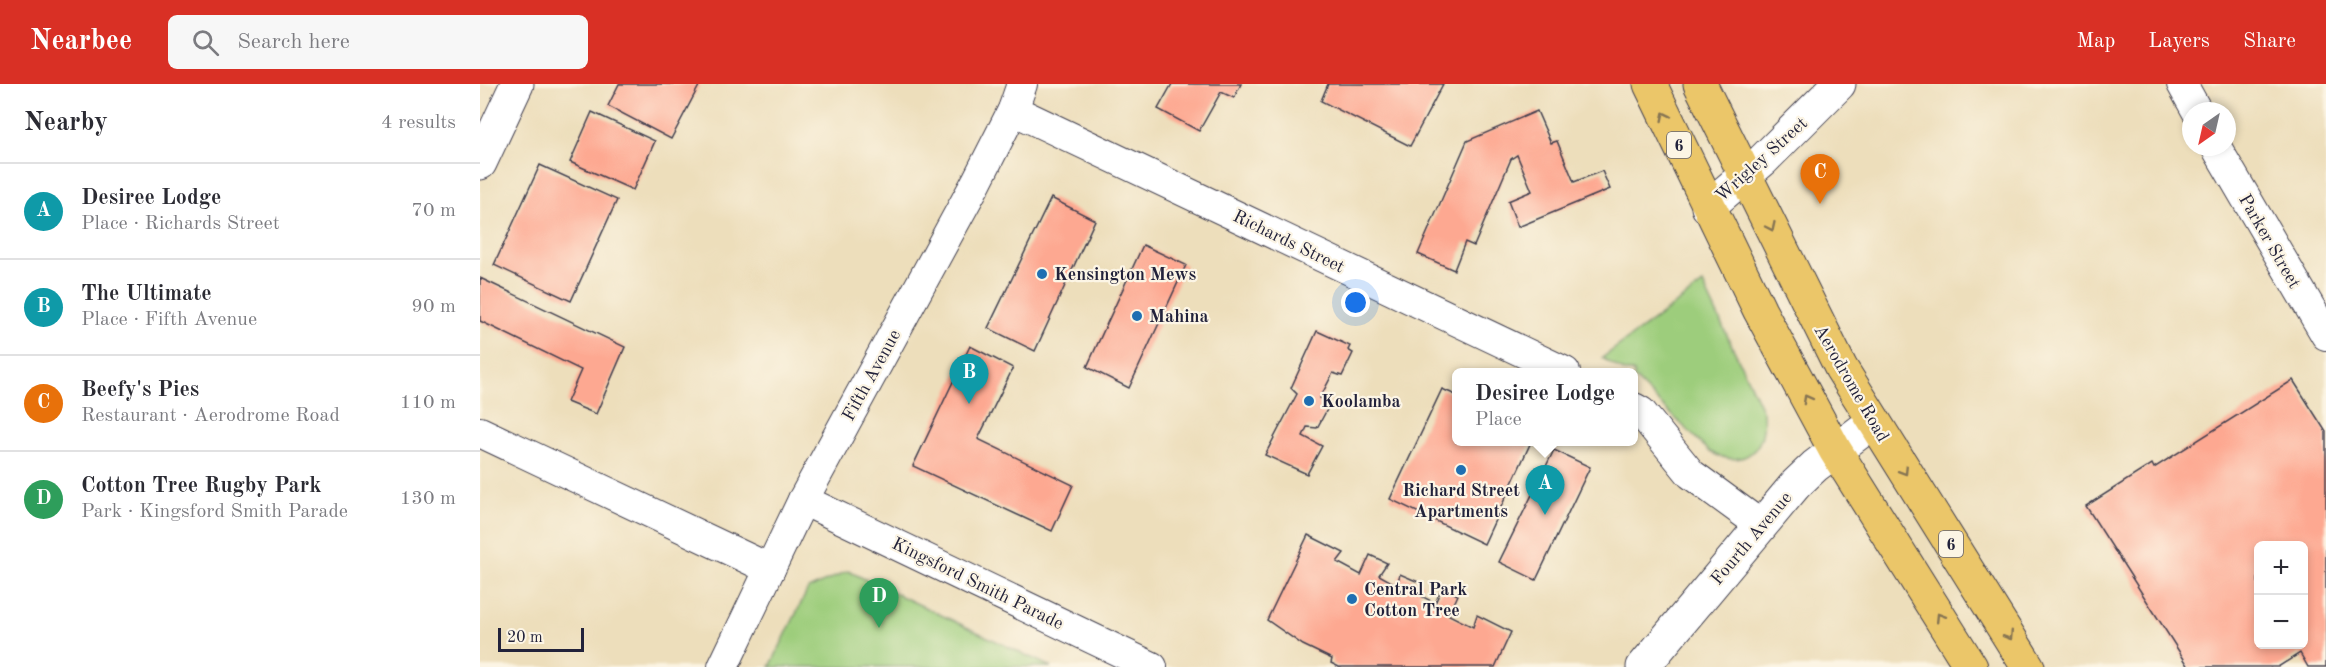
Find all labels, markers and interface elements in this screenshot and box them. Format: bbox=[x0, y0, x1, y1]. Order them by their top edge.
search box bbox=[168, 15, 588, 69]
icon: search bbox=[189, 26, 222, 59]
text: Nearbee bbox=[30, 28, 132, 56]
text: Search here bbox=[237, 31, 350, 53]
text: Map bbox=[2076, 31, 2115, 52]
text: Layers bbox=[2148, 31, 2210, 52]
text: Share bbox=[2243, 31, 2296, 52]
north arrow bbox=[2182, 102, 2236, 156]
text: Nearby bbox=[24, 110, 108, 136]
one-way arrow bbox=[1661, 111, 1673, 122]
text: 4 results bbox=[381, 113, 456, 133]
street label: Wrigley Street bbox=[1712, 114, 1811, 205]
road number: 6 bbox=[1667, 132, 1691, 158]
pin: C bbox=[1800, 154, 1840, 204]
text: Desiree Lodge bbox=[81, 187, 221, 209]
street label: Parker Street bbox=[2235, 191, 2303, 292]
text: A bbox=[36, 201, 51, 221]
text: 70 m bbox=[411, 201, 456, 221]
street label: Richards Street bbox=[1230, 207, 1347, 277]
text: Place · Richards Street bbox=[81, 214, 280, 234]
one-way arrow bbox=[1763, 221, 1775, 232]
place label: Kensington Mews bbox=[1054, 266, 1197, 284]
marker: Kensington Mews bbox=[1035, 267, 1049, 281]
text: The Ultimate bbox=[81, 283, 212, 305]
your location bbox=[1341, 288, 1370, 317]
text: B bbox=[36, 297, 51, 317]
text: 90 m bbox=[411, 297, 456, 317]
place label: Mahina bbox=[1149, 308, 1209, 326]
marker: Mahina bbox=[1130, 309, 1144, 323]
text: Place · Fifth Avenue bbox=[81, 310, 257, 330]
street label: Aerodrome Road bbox=[1810, 322, 1892, 445]
street label: Fifth Avenue bbox=[839, 327, 904, 424]
pin: B bbox=[950, 354, 988, 404]
popup bbox=[1452, 368, 1638, 446]
text: Beefy's Pies bbox=[81, 379, 199, 401]
text: Desiree Lodge bbox=[1475, 383, 1615, 405]
text: C bbox=[37, 393, 50, 413]
text: 110 m bbox=[400, 393, 456, 413]
place label: Koolamba bbox=[1321, 393, 1401, 411]
marker: Koolamba bbox=[1302, 394, 1316, 408]
one-way arrow bbox=[1803, 394, 1814, 405]
text: Restaurant · Aerodrome Road bbox=[81, 406, 340, 426]
text: Place bbox=[1475, 410, 1522, 430]
marker: Richard Street Apartments bbox=[1454, 463, 1468, 477]
one-way arrow bbox=[1897, 464, 1908, 475]
pin: A bbox=[1526, 466, 1564, 515]
text: Cotton Tree Rugby Park bbox=[81, 475, 322, 497]
place label: Richard Street Apartments bbox=[1402, 482, 1520, 521]
text: D bbox=[36, 489, 51, 509]
text: 130 m bbox=[400, 489, 456, 509]
street label: Fourth Avenue bbox=[1708, 489, 1796, 589]
text: Park · Kingsford Smith Parade bbox=[81, 502, 348, 522]
road number: 6 bbox=[1939, 531, 1963, 557]
street label: Kingsford Smith Parade bbox=[889, 535, 1066, 633]
map controls bbox=[2254, 541, 2308, 649]
button: + bbox=[2254, 541, 2308, 595]
pin: D bbox=[860, 578, 898, 628]
place label: Central Park Cotton Tree bbox=[1364, 581, 1467, 620]
marker: Central Park Cotton Tree bbox=[1345, 592, 1359, 606]
button: − bbox=[2254, 595, 2308, 649]
one-way arrow bbox=[1937, 613, 1948, 624]
scale bar bbox=[498, 625, 584, 652]
text: 20 m bbox=[507, 630, 543, 646]
one-way arrow bbox=[2001, 630, 2013, 640]

